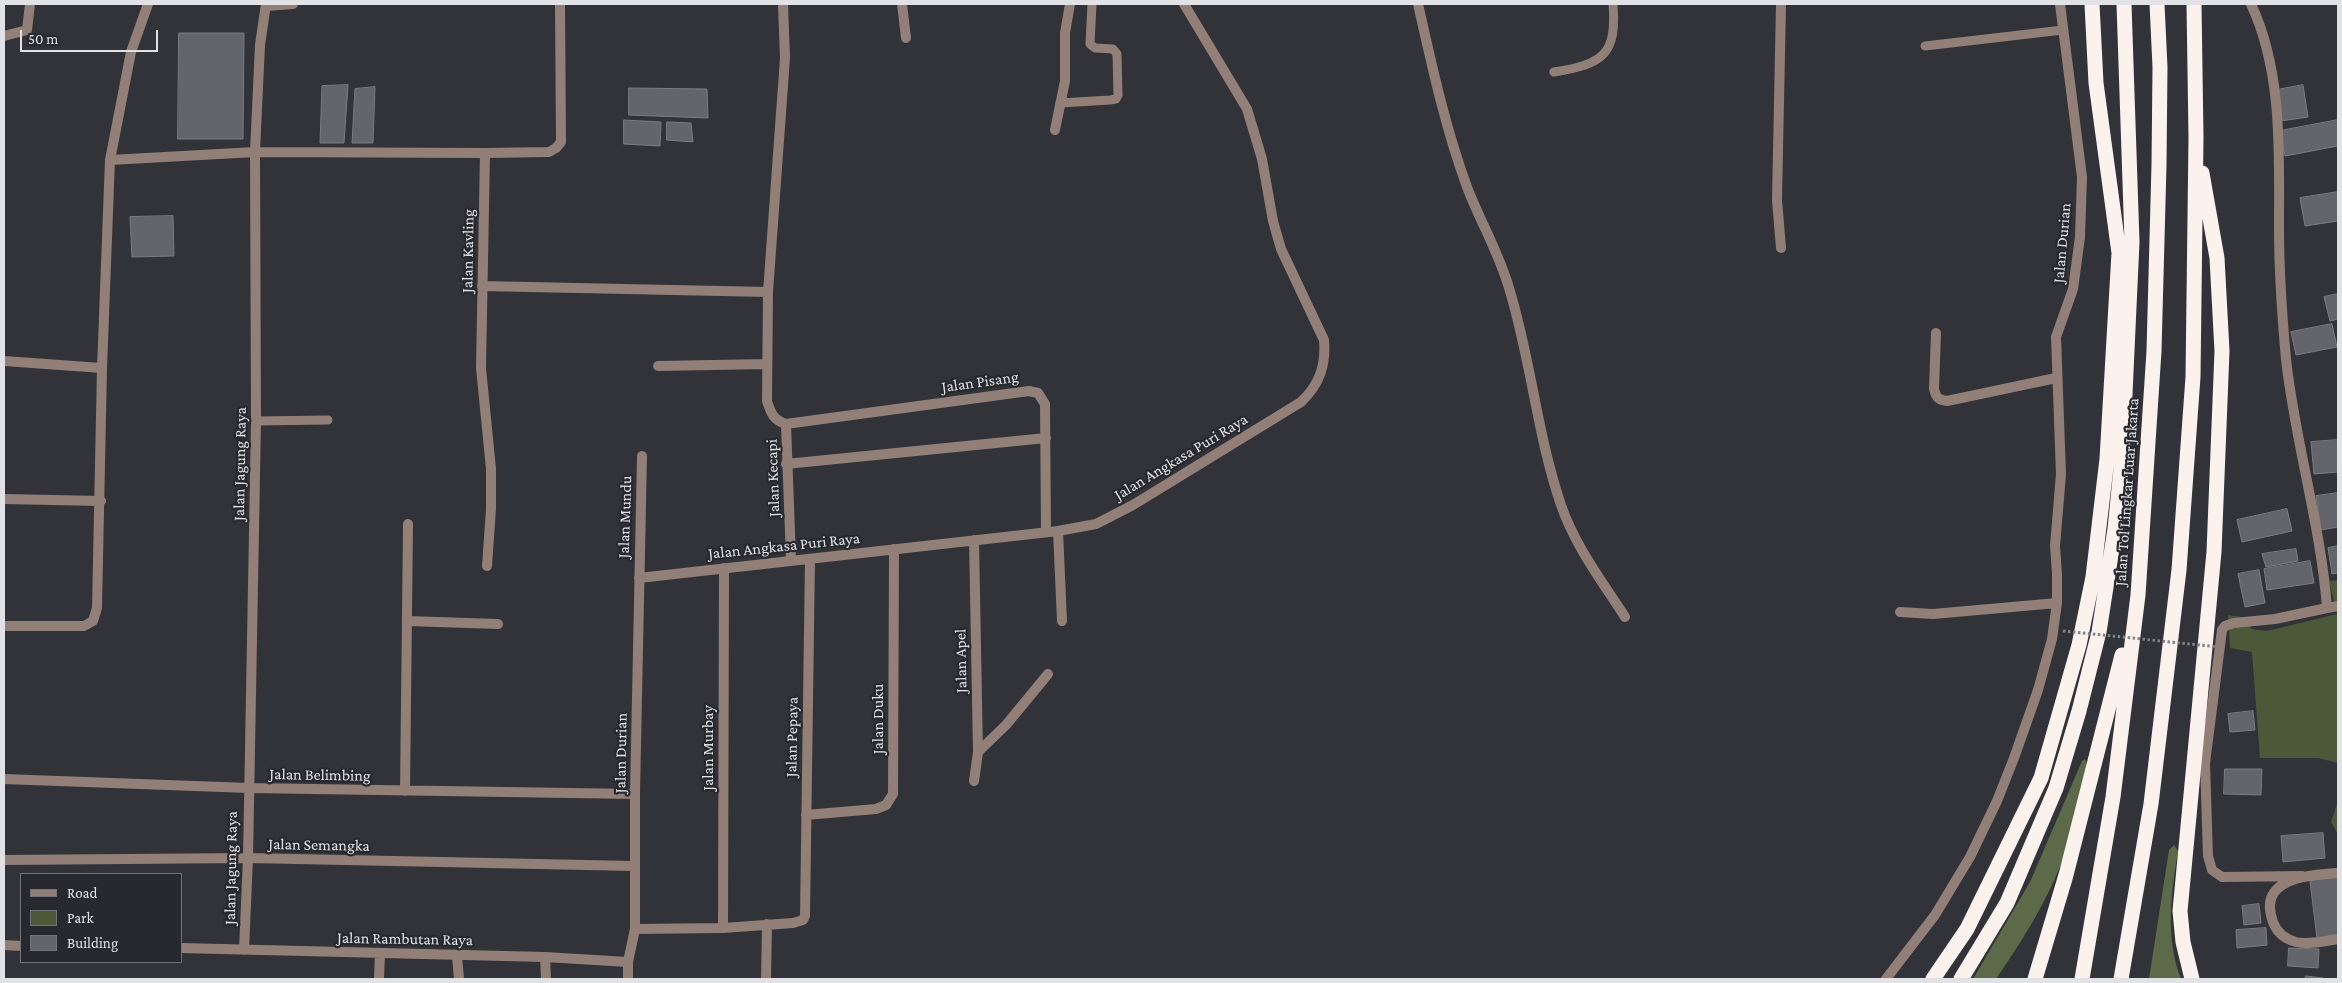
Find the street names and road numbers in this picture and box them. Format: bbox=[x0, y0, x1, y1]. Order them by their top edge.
street label: Jalan Durian bbox=[2049, 202, 2075, 284]
street label: Jalan Kavling bbox=[458, 209, 478, 293]
street label: Jalan Pisang bbox=[940, 367, 1020, 397]
street label: Jalan Tol Lingkar Luar Jakarta bbox=[2111, 397, 2143, 587]
street label: Jalan Jagung Raya bbox=[229, 407, 251, 521]
street label: Jalan Angkasa Puri Raya bbox=[1111, 409, 1251, 505]
street label: Jalan Kecapi bbox=[762, 439, 784, 517]
street label: Jalan Mundu bbox=[614, 475, 636, 559]
street label: Jalan Angkasa Puri Raya bbox=[707, 528, 861, 564]
street label: Jalan Apel bbox=[951, 629, 971, 693]
street label: Jalan Duku bbox=[868, 684, 888, 754]
street label: Jalan Pepaya bbox=[782, 697, 802, 777]
street label: Jalan Murbay bbox=[698, 705, 718, 791]
street label: Jalan Durian bbox=[611, 713, 631, 793]
street label: Jalan Belimbing bbox=[269, 765, 371, 785]
street label: Jalan Jagung Raya bbox=[220, 811, 242, 925]
street label: Jalan Semangka bbox=[268, 835, 370, 855]
street label: Jalan Rambutan Raya bbox=[337, 928, 473, 950]

